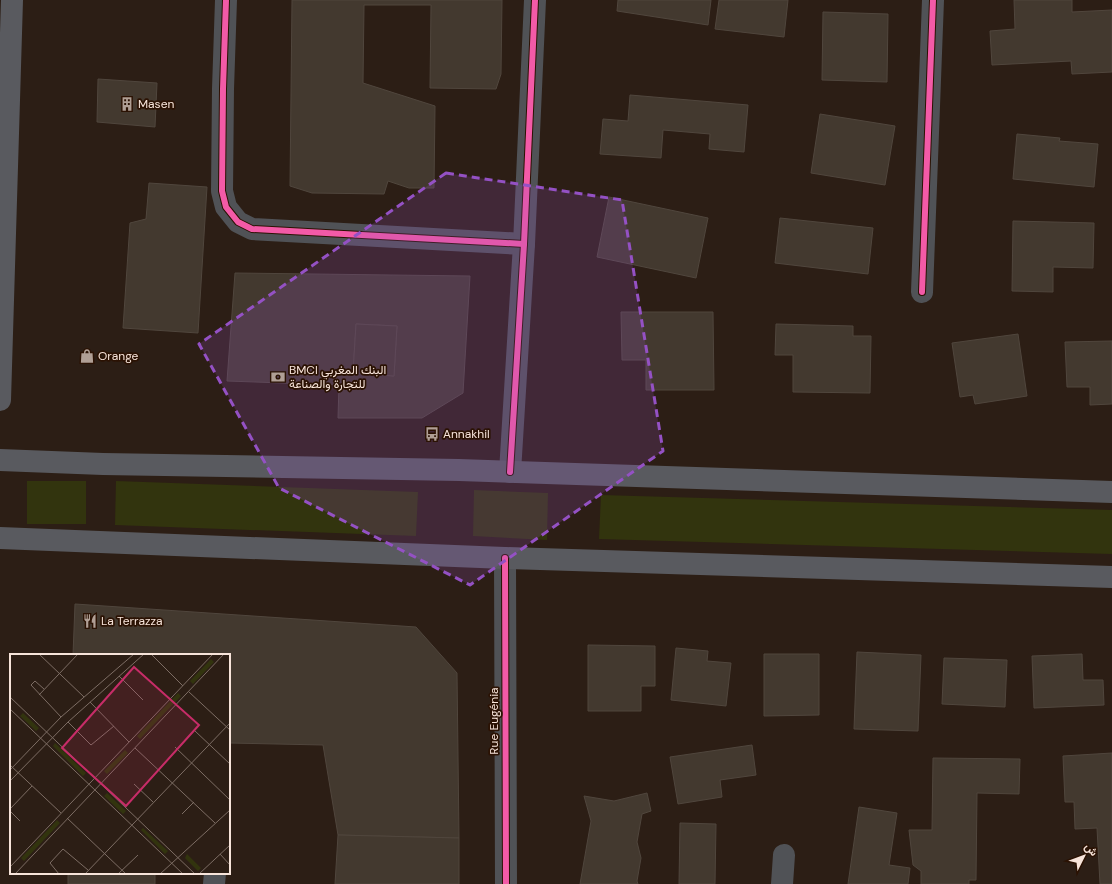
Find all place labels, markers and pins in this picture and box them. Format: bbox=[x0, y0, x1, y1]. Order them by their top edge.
building icon: Masen bbox=[119, 96, 135, 112]
place label: Masen bbox=[138, 96, 174, 112]
shop icon: Orange bbox=[79, 348, 95, 364]
place label: Orange bbox=[98, 348, 139, 364]
place label: BMCI البنك المغربي للتجارة والصناعة bbox=[289, 362, 386, 392]
bank icon: BMCI البنك المغربي للتجارة والصناعة bbox=[270, 369, 286, 385]
bus stop icon: Annakhil bbox=[424, 426, 440, 442]
place label: Annakhil bbox=[443, 426, 490, 442]
restaurant icon: La Terrazza bbox=[82, 613, 98, 629]
place label: La Terrazza bbox=[101, 613, 162, 629]

